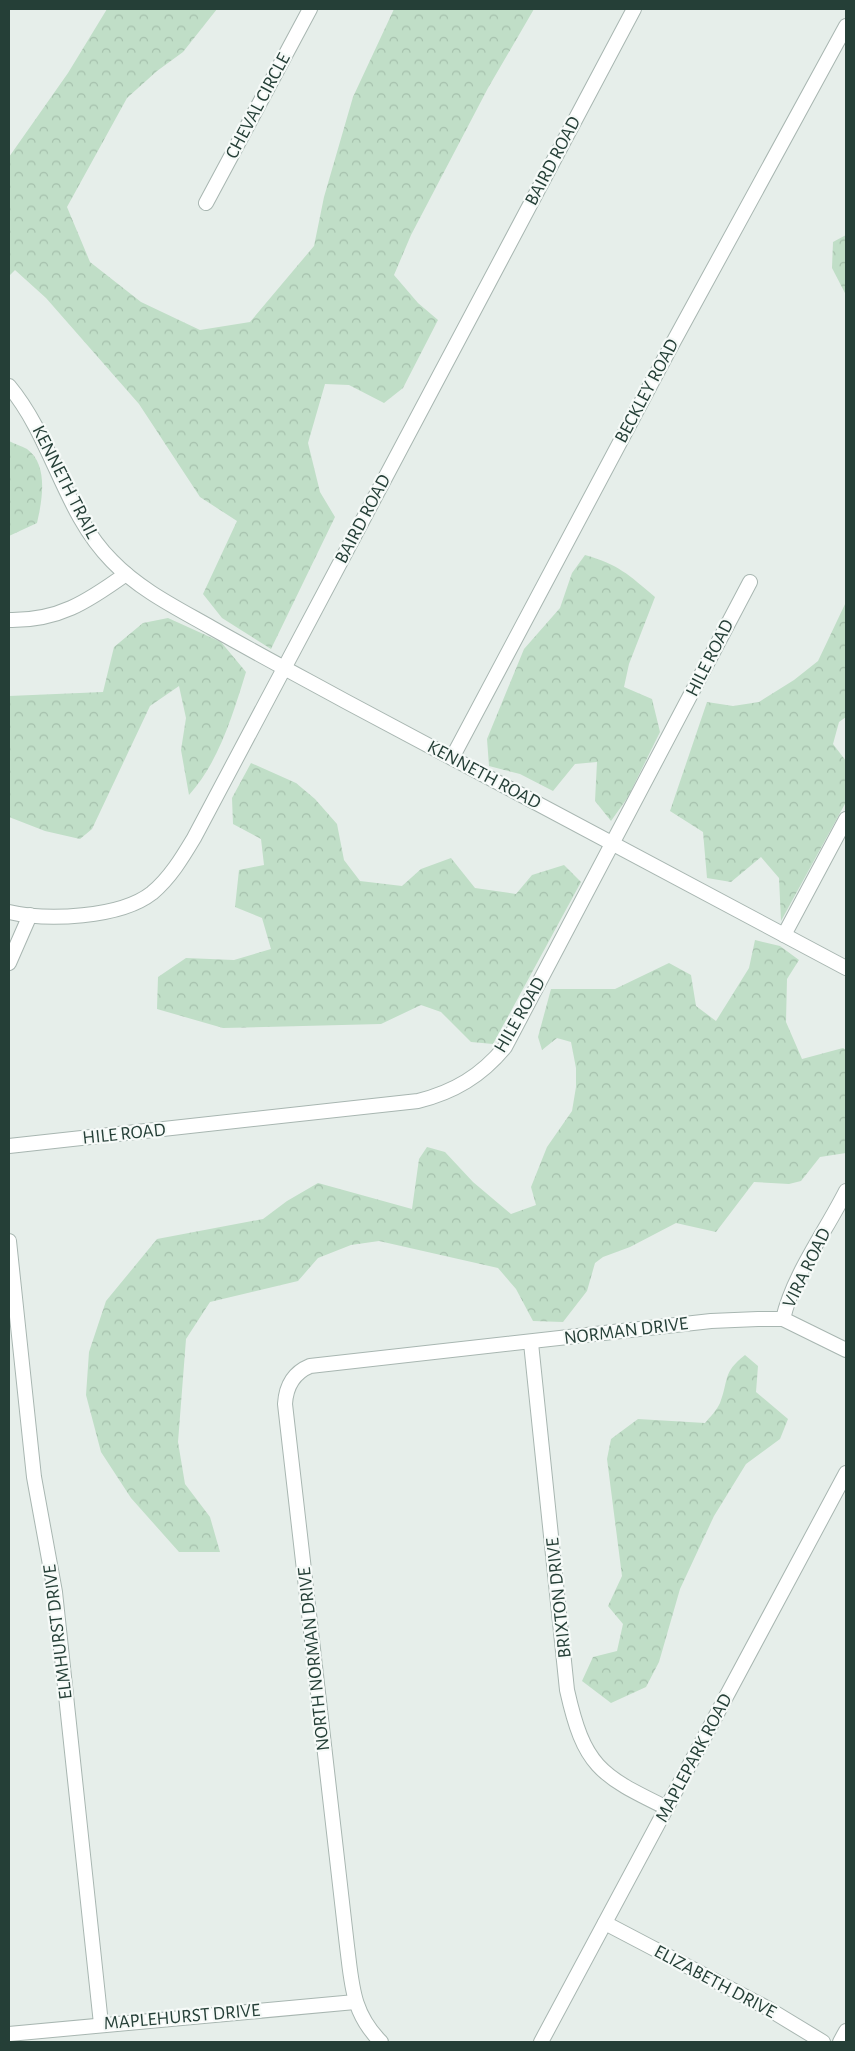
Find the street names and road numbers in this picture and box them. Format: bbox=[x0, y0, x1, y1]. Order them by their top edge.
street label: CHEVAL CIRCLE bbox=[222, 50, 294, 162]
street label: BAIRD ROAD bbox=[522, 113, 584, 209]
street label: BECKLEY ROAD bbox=[612, 336, 682, 446]
street label: KENNETH TRAIL bbox=[28, 422, 102, 542]
street label: BAIRD ROAD bbox=[332, 471, 394, 567]
street label: HILE ROAD bbox=[683, 616, 737, 700]
street label: KENNETH ROAD bbox=[424, 737, 544, 813]
street label: HILE ROAD bbox=[491, 974, 549, 1056]
street label: HILE ROAD bbox=[81, 1120, 167, 1148]
street label: VIRA ROAD bbox=[780, 1225, 834, 1311]
street label: NORMAN DRIVE bbox=[563, 1314, 689, 1348]
street label: BRIXTON DRIVE bbox=[543, 1537, 575, 1659]
street label: ELMHURST DRIVE bbox=[40, 1563, 76, 1701]
street label: NORTH NORMAN DRIVE bbox=[295, 1566, 333, 1752]
street label: MAPLEPARK ROAD bbox=[652, 1691, 736, 1825]
street label: ELIZABETH DRIVE bbox=[651, 1942, 779, 2022]
street label: MAPLEHURST DRIVE bbox=[103, 2001, 261, 2033]

